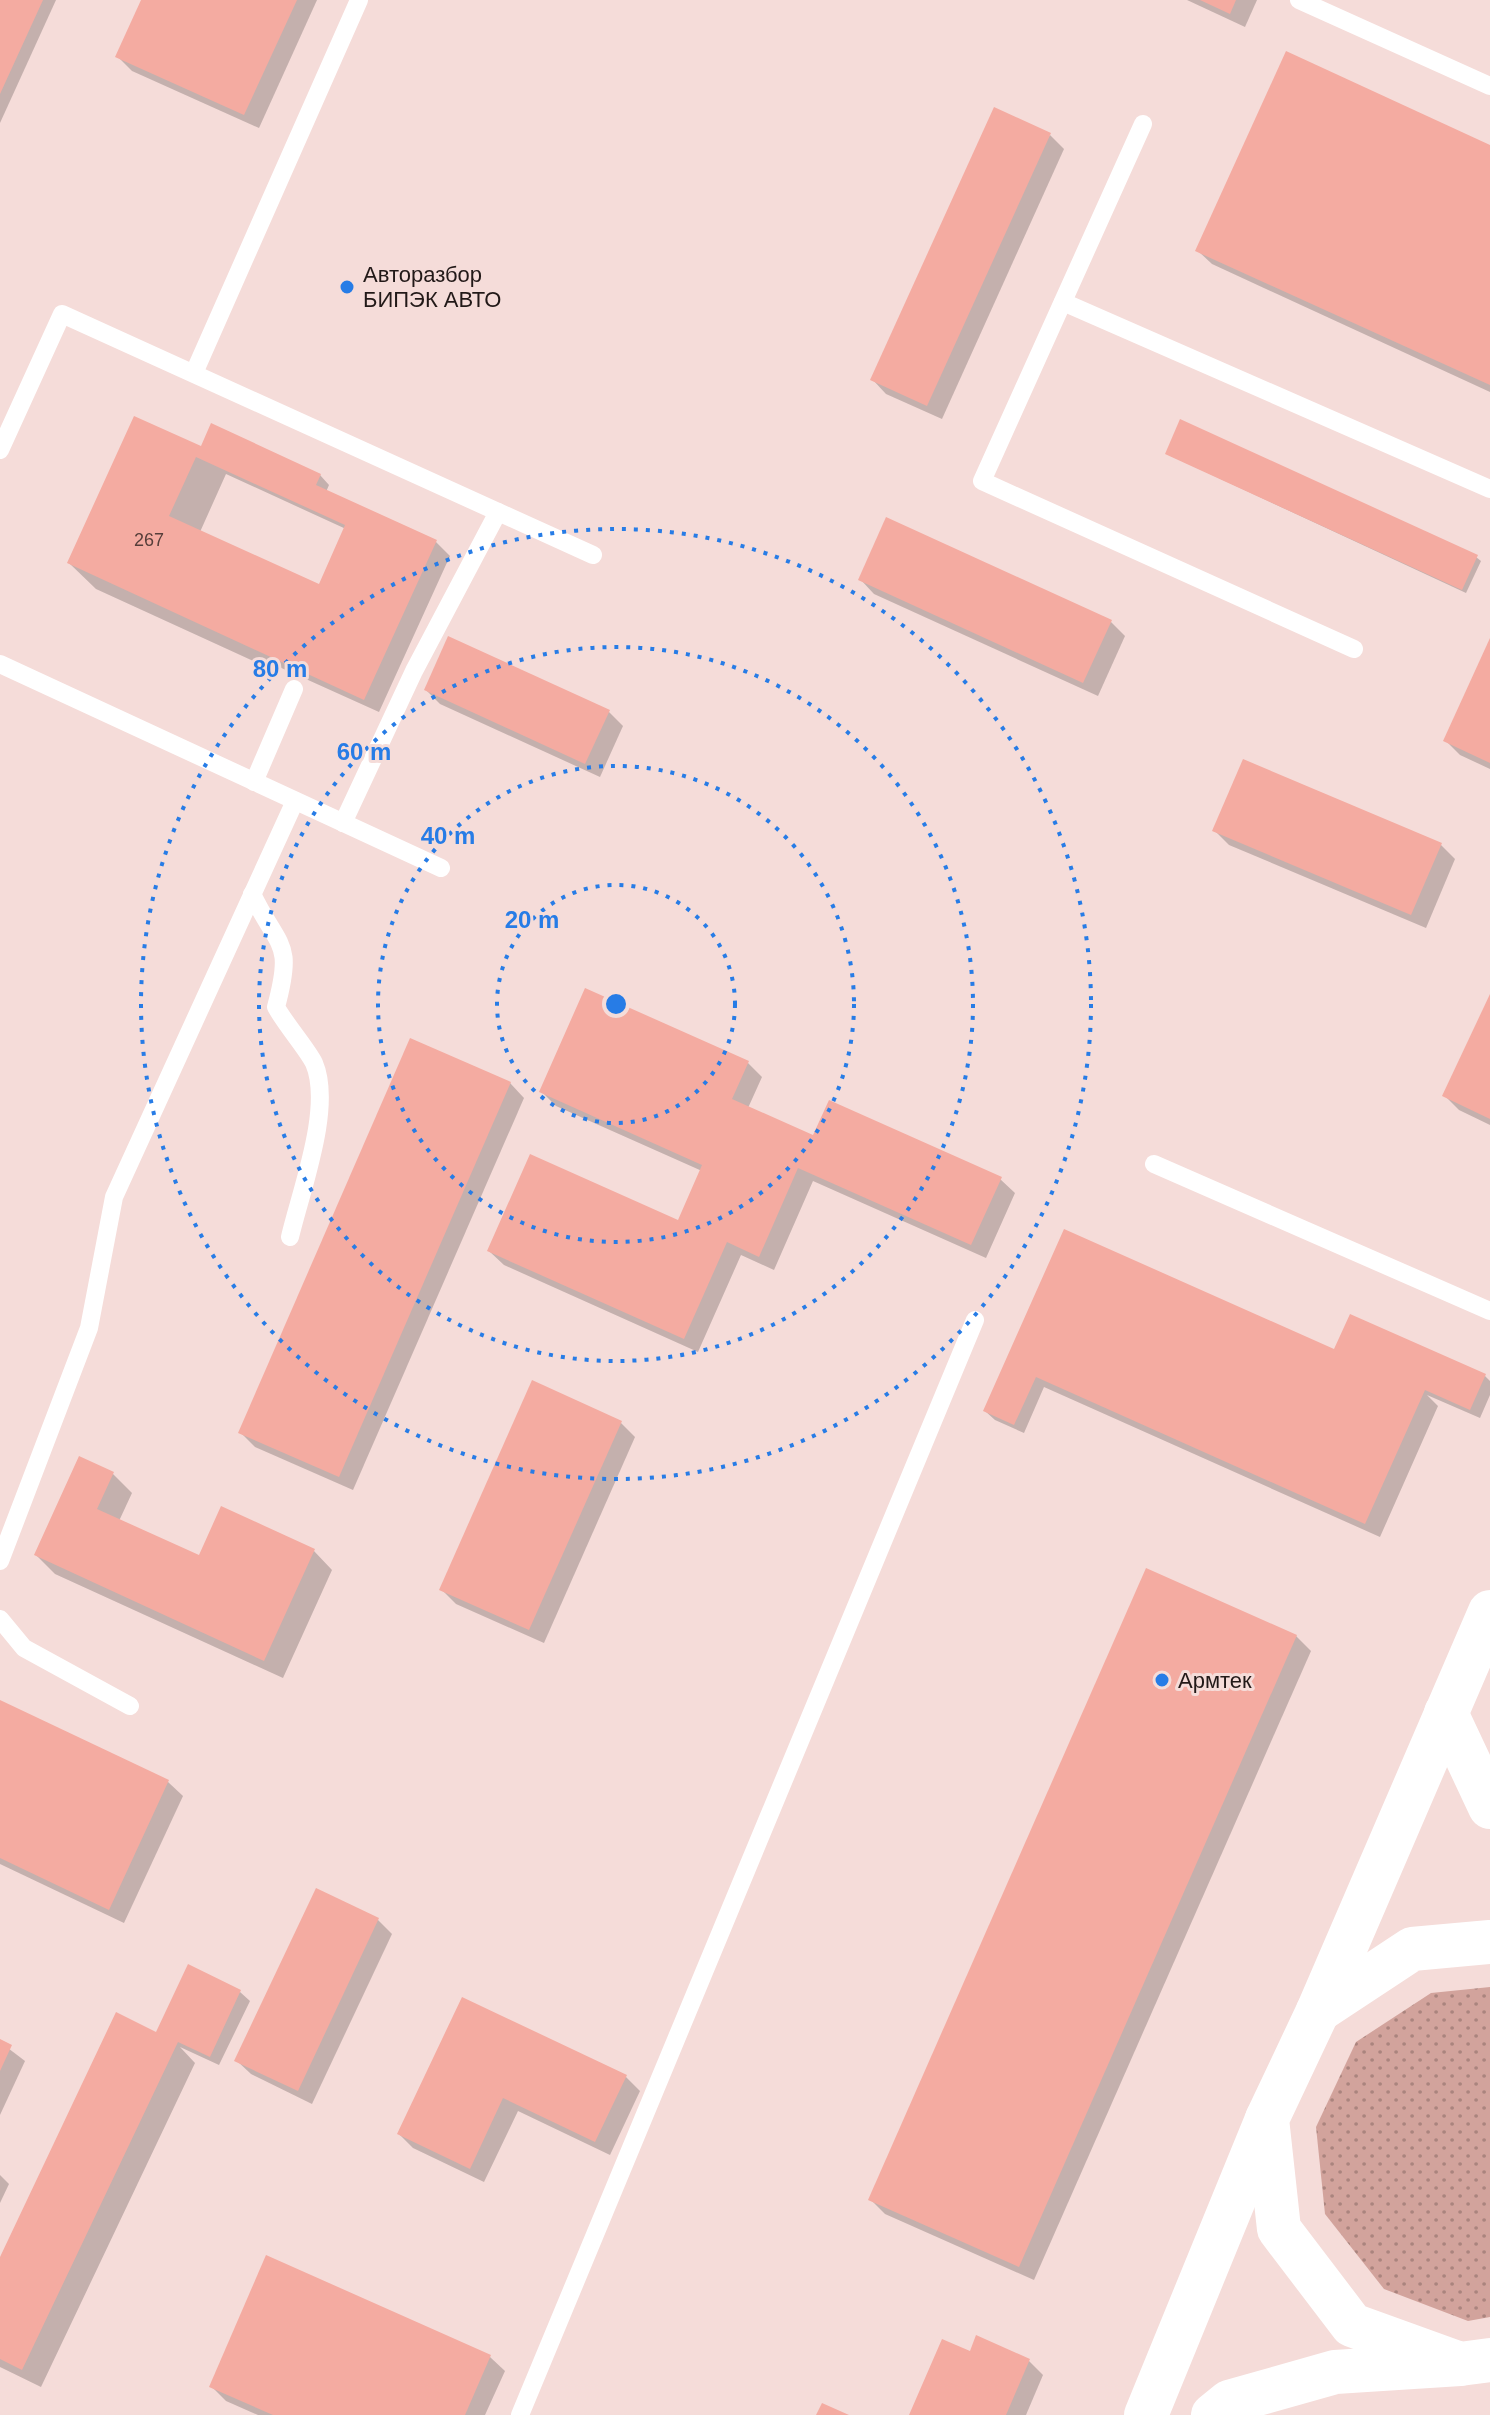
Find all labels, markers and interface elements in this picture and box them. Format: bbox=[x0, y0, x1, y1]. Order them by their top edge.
place label: Авторазбор БИПЭК АВТО bbox=[363, 262, 501, 312]
marker: Авторазбор БИПЭК АВТО bbox=[338, 278, 356, 296]
house number: 267 bbox=[134, 530, 164, 550]
text: 80 m bbox=[253, 655, 307, 682]
text: 60 m bbox=[337, 738, 391, 765]
text: 40 m bbox=[421, 822, 475, 849]
text: 20 m bbox=[505, 906, 559, 933]
centre of rings bbox=[602, 990, 630, 1018]
place label: Армтек bbox=[1178, 1668, 1252, 1693]
marker: Армтек bbox=[1153, 1671, 1171, 1689]

